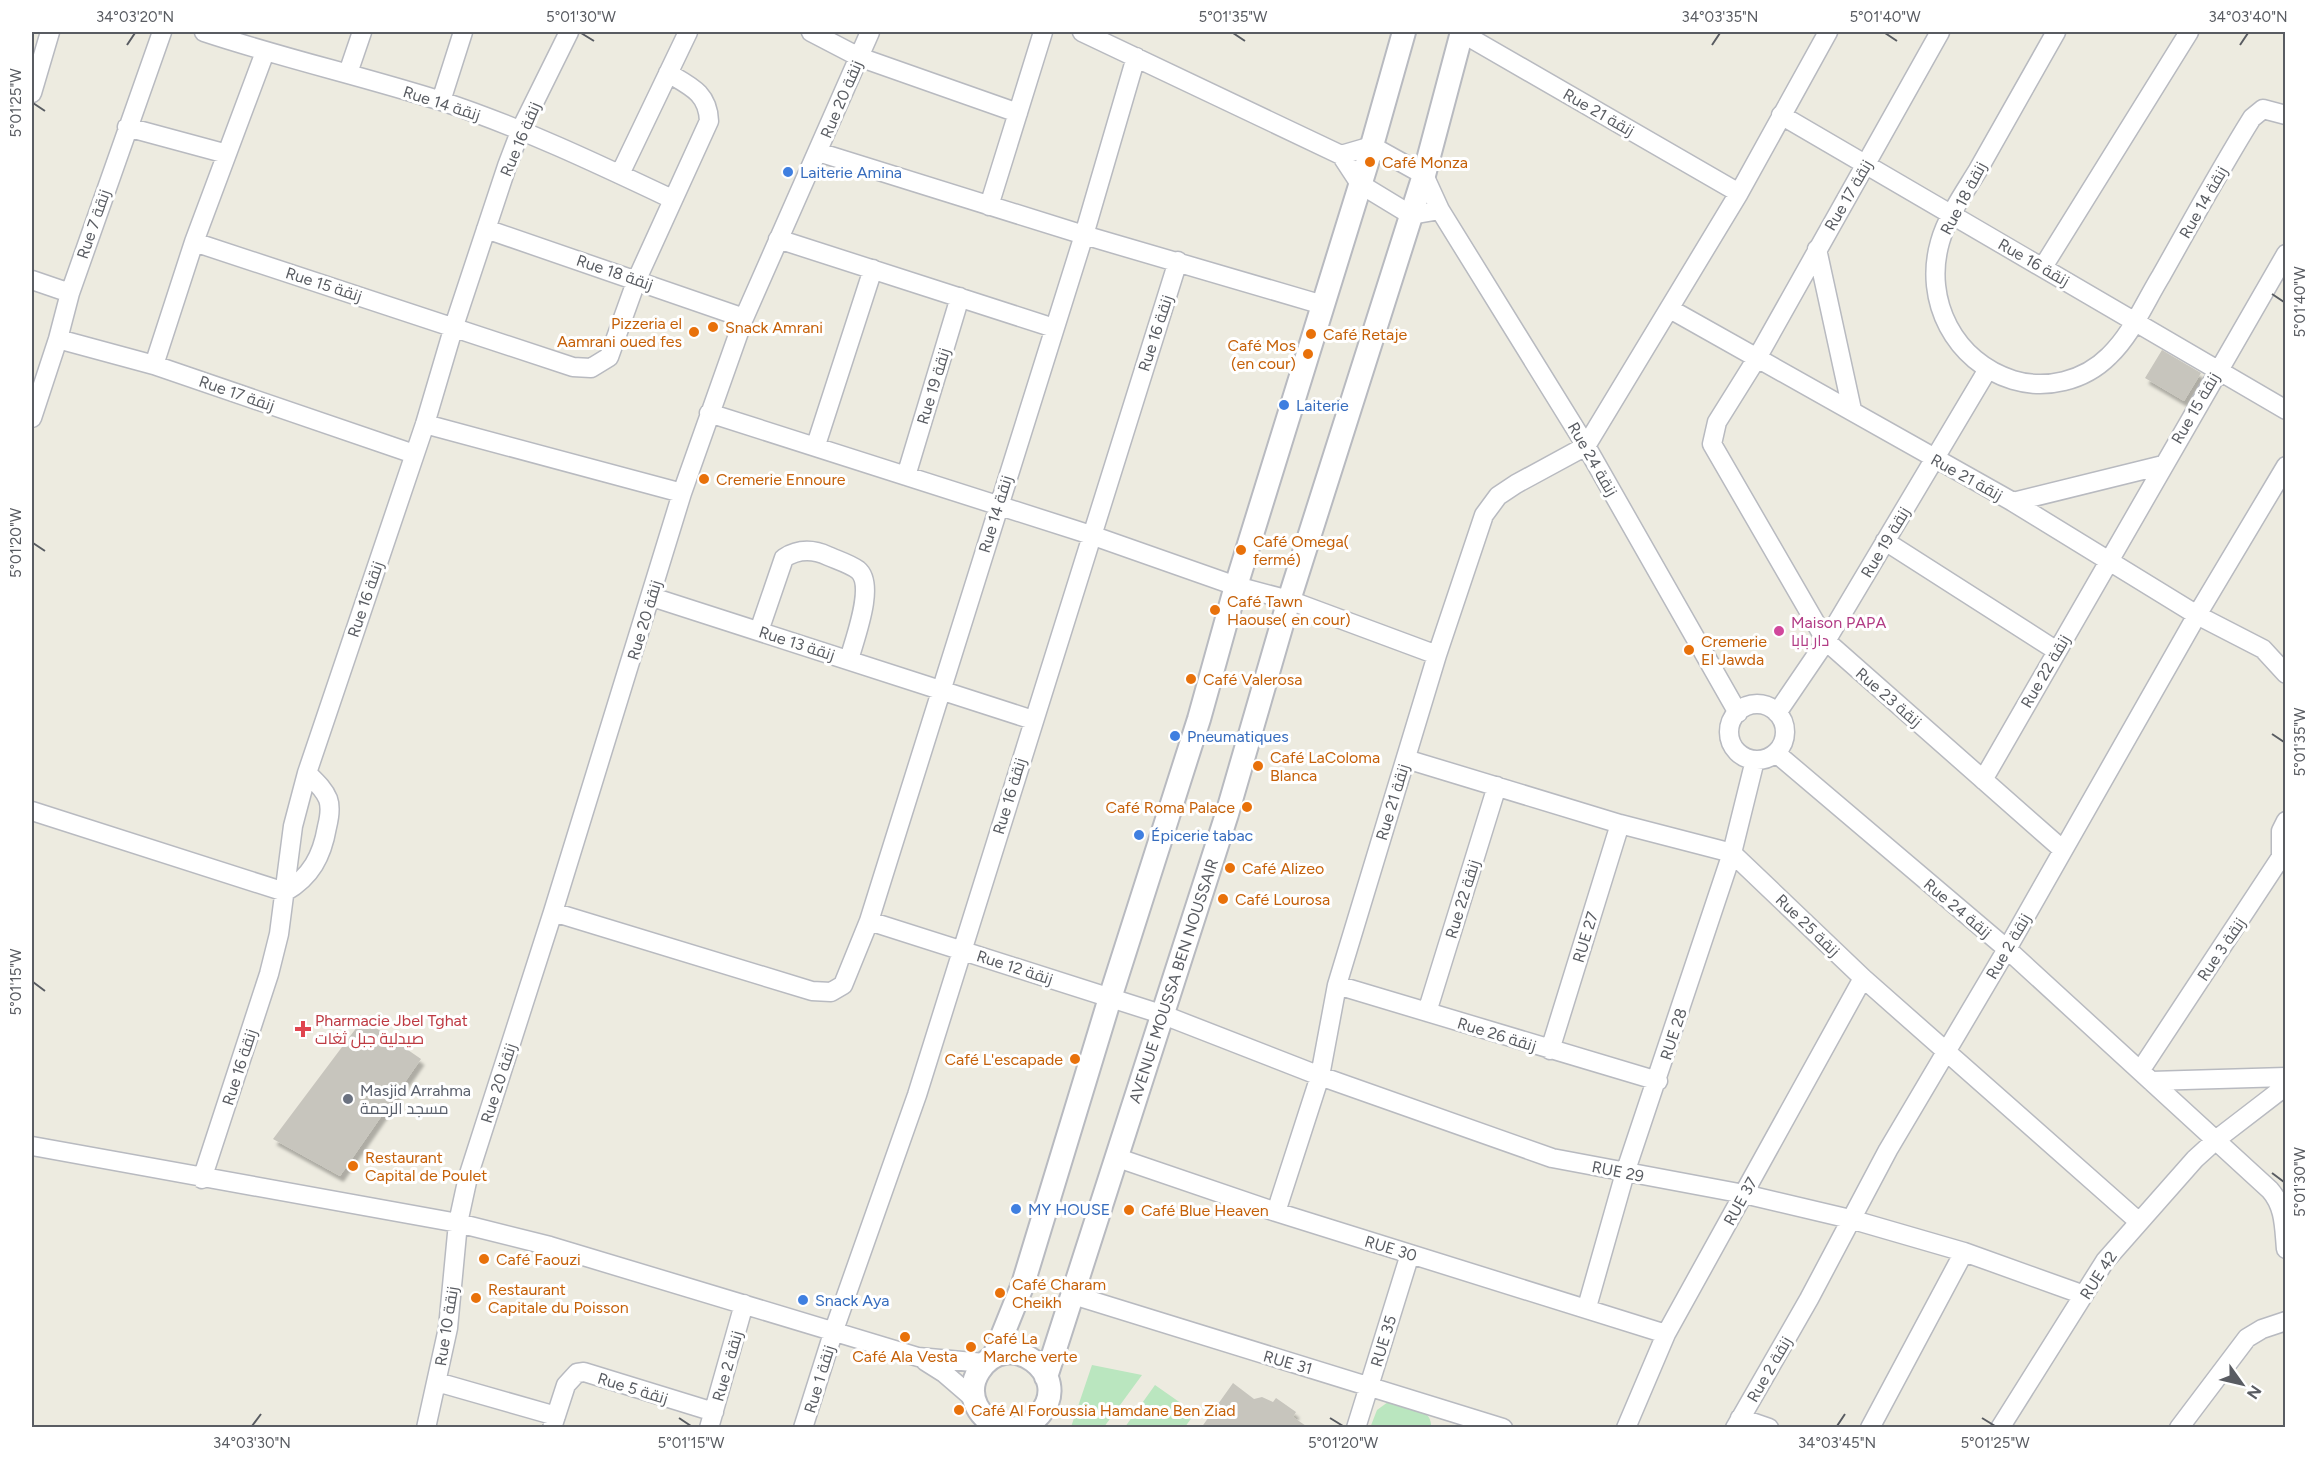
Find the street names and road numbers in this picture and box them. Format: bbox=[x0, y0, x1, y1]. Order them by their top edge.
street label: Rue 20 زنقة bbox=[817, 57, 866, 141]
street label: Rue 14 زنقة bbox=[401, 82, 483, 125]
street label: Rue 21 زنقة bbox=[1560, 84, 1638, 140]
street label: Rue 16 زنقة bbox=[496, 99, 545, 179]
street label: Rue 17 زنقة bbox=[1821, 156, 1876, 234]
street label: Rue 18 زنقة bbox=[1936, 158, 1991, 238]
street label: Rue 14 زنقة bbox=[2175, 163, 2232, 242]
street label: Rue 7 زنقة bbox=[73, 187, 114, 261]
street label: Rue 16 زنقة bbox=[1995, 234, 2073, 290]
street label: Rue 18 زنقة bbox=[574, 250, 656, 294]
street label: Rue 15 زنقة bbox=[283, 263, 365, 306]
street label: Rue 16 زنقة bbox=[1134, 293, 1177, 374]
street label: Rue 19 زنقة bbox=[913, 345, 954, 427]
street label: Rue 15 زنقة bbox=[2167, 369, 2224, 447]
street label: Rue 17 زنقة bbox=[197, 372, 277, 415]
street label: Rue 24 زنقة bbox=[1564, 419, 1621, 500]
street label: Rue 21 زنقة bbox=[1928, 450, 2006, 505]
street label: Rue 14 زنقة bbox=[975, 473, 1016, 555]
street label: Rue 19 زنقة bbox=[1857, 503, 1914, 581]
street label: Rue 16 زنقة bbox=[344, 559, 387, 640]
street label: Rue 20 زنقة bbox=[623, 578, 666, 662]
street label: Rue 13 زنقة bbox=[756, 622, 837, 665]
street label: Rue 22 زنقة bbox=[2017, 631, 2074, 711]
street label: Rue 23 زنقة bbox=[1852, 664, 1926, 731]
street label: Rue 16 زنقة bbox=[989, 755, 1030, 837]
street label: Rue 21 زنقة bbox=[1372, 762, 1413, 843]
street label: AVENUE MOUSSA BEN NOUSSAIR bbox=[1125, 856, 1222, 1106]
street label: Rue 22 زنقة bbox=[1441, 857, 1483, 941]
street label: Rue 24 زنقة bbox=[1920, 875, 1995, 942]
street label: Rue 25 زنقة bbox=[1772, 890, 1844, 961]
street label: RUE 27 bbox=[1569, 909, 1602, 965]
street label: Rue 2 زنقة bbox=[1982, 910, 2035, 982]
street label: Rue 3 زنقة bbox=[2193, 914, 2249, 985]
street label: Rue 12 زنقة bbox=[974, 946, 1055, 989]
street label: RUE 28 bbox=[1656, 1006, 1691, 1063]
street label: Rue 26 زنقة bbox=[1455, 1013, 1539, 1055]
street label: Rue 16 زنقة bbox=[218, 1027, 261, 1108]
street label: Rue 20 زنقة bbox=[477, 1041, 520, 1125]
street label: RUE 29 bbox=[1590, 1157, 1646, 1186]
street label: RUE 37 bbox=[1720, 1174, 1762, 1229]
street label: RUE 30 bbox=[1362, 1232, 1419, 1265]
street label: RUE 42 bbox=[2076, 1248, 2121, 1303]
street label: Rue 10 زنقة bbox=[431, 1285, 462, 1367]
street label: RUE 35 bbox=[1367, 1313, 1400, 1369]
street label: Rue 2 زنقة bbox=[708, 1329, 747, 1404]
street label: Rue 2 زنقة bbox=[1743, 1333, 1796, 1405]
street label: Rue 1 زنقة bbox=[800, 1343, 839, 1415]
street label: RUE 31 bbox=[1261, 1346, 1315, 1379]
street label: Rue 5 زنقة bbox=[595, 1369, 670, 1408]

